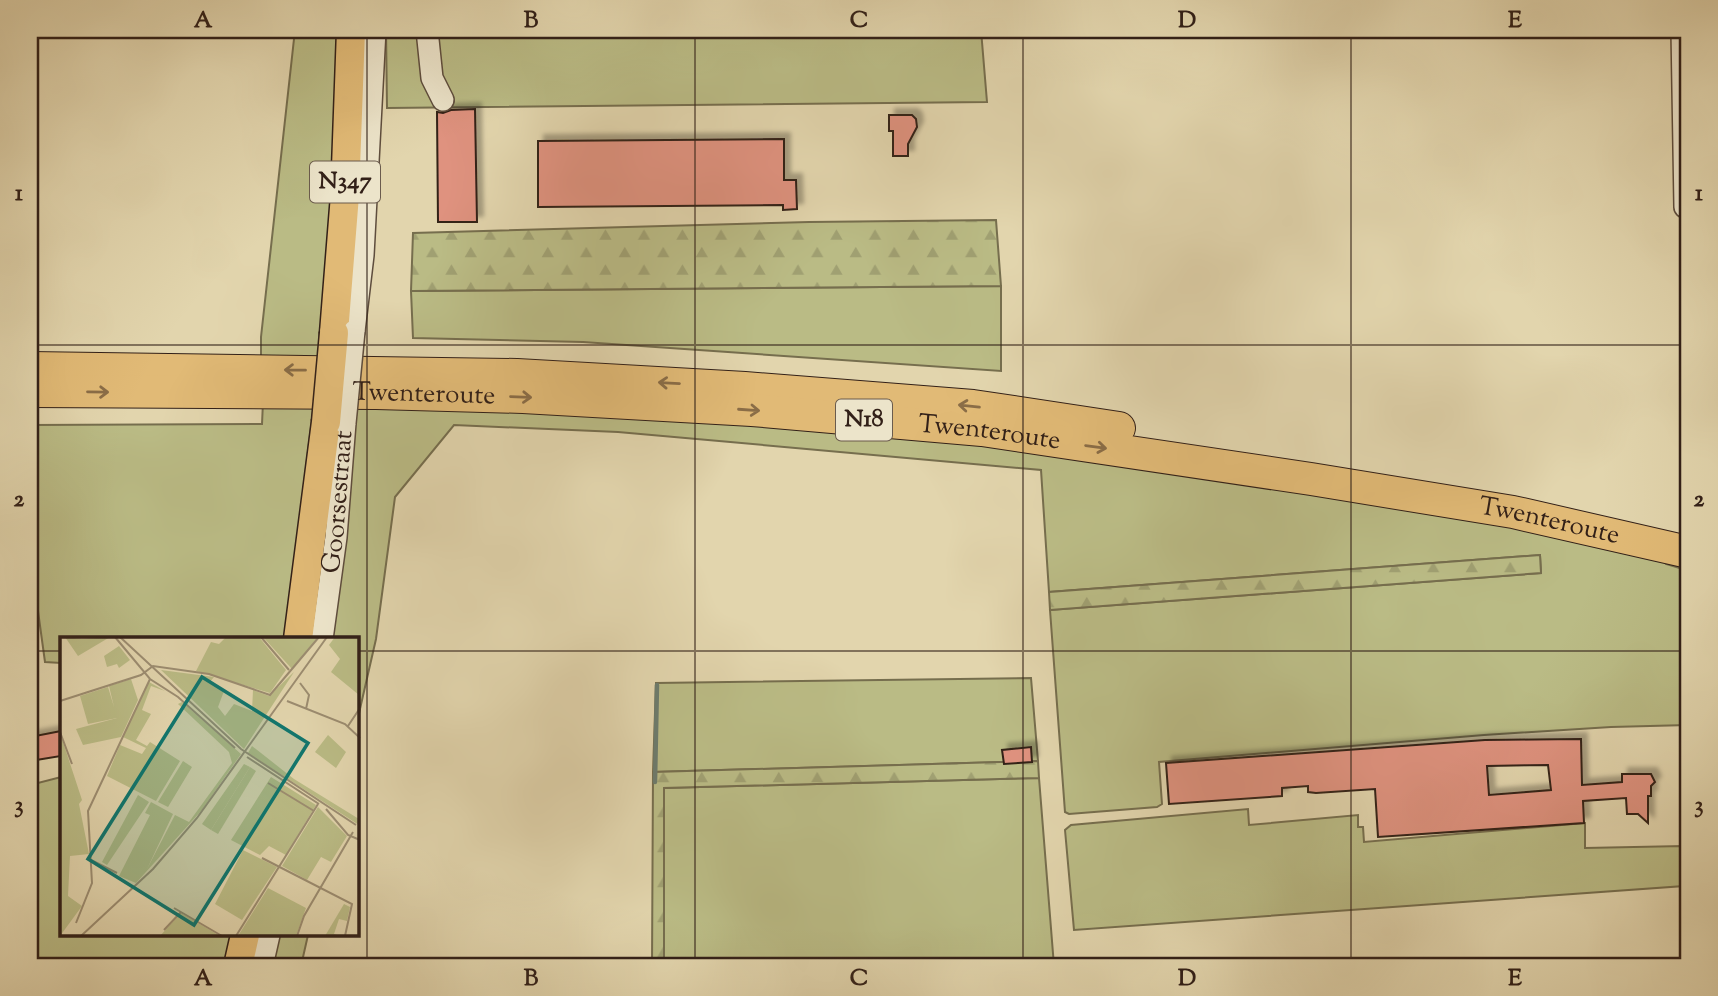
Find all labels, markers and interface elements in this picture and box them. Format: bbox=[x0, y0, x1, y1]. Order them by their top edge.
text: A bbox=[194, 5, 213, 38]
text: B bbox=[524, 5, 539, 38]
text: C bbox=[850, 5, 868, 38]
text: D bbox=[1178, 5, 1196, 38]
text: E bbox=[1508, 5, 1522, 38]
road number: N347 bbox=[310, 162, 380, 202]
text: 1 bbox=[15, 178, 23, 211]
text: 1 bbox=[1695, 178, 1703, 211]
one-way arrow bbox=[284, 363, 307, 377]
street label: Twenteroute bbox=[352, 374, 496, 415]
one-way arrow bbox=[658, 377, 681, 390]
one-way arrow bbox=[86, 385, 109, 399]
one-way arrow bbox=[510, 391, 533, 404]
one-way arrow bbox=[959, 399, 981, 412]
road number: N18 bbox=[836, 400, 892, 440]
one-way arrow bbox=[737, 404, 759, 417]
street label: Twenteroute bbox=[917, 406, 1063, 460]
street label: Goorsestraat bbox=[313, 429, 363, 576]
one-way arrow bbox=[1085, 441, 1107, 454]
text: 2 bbox=[14, 484, 25, 517]
text: 2 bbox=[1694, 484, 1705, 517]
street label: Twenteroute bbox=[1476, 488, 1623, 554]
inset map bbox=[60, 637, 359, 936]
text: 3 bbox=[14, 790, 24, 823]
text: 3 bbox=[1694, 790, 1704, 823]
text: A bbox=[194, 963, 213, 996]
text: B bbox=[524, 963, 539, 996]
text: C bbox=[850, 963, 868, 996]
text: D bbox=[1178, 963, 1196, 996]
text: E bbox=[1508, 963, 1522, 996]

